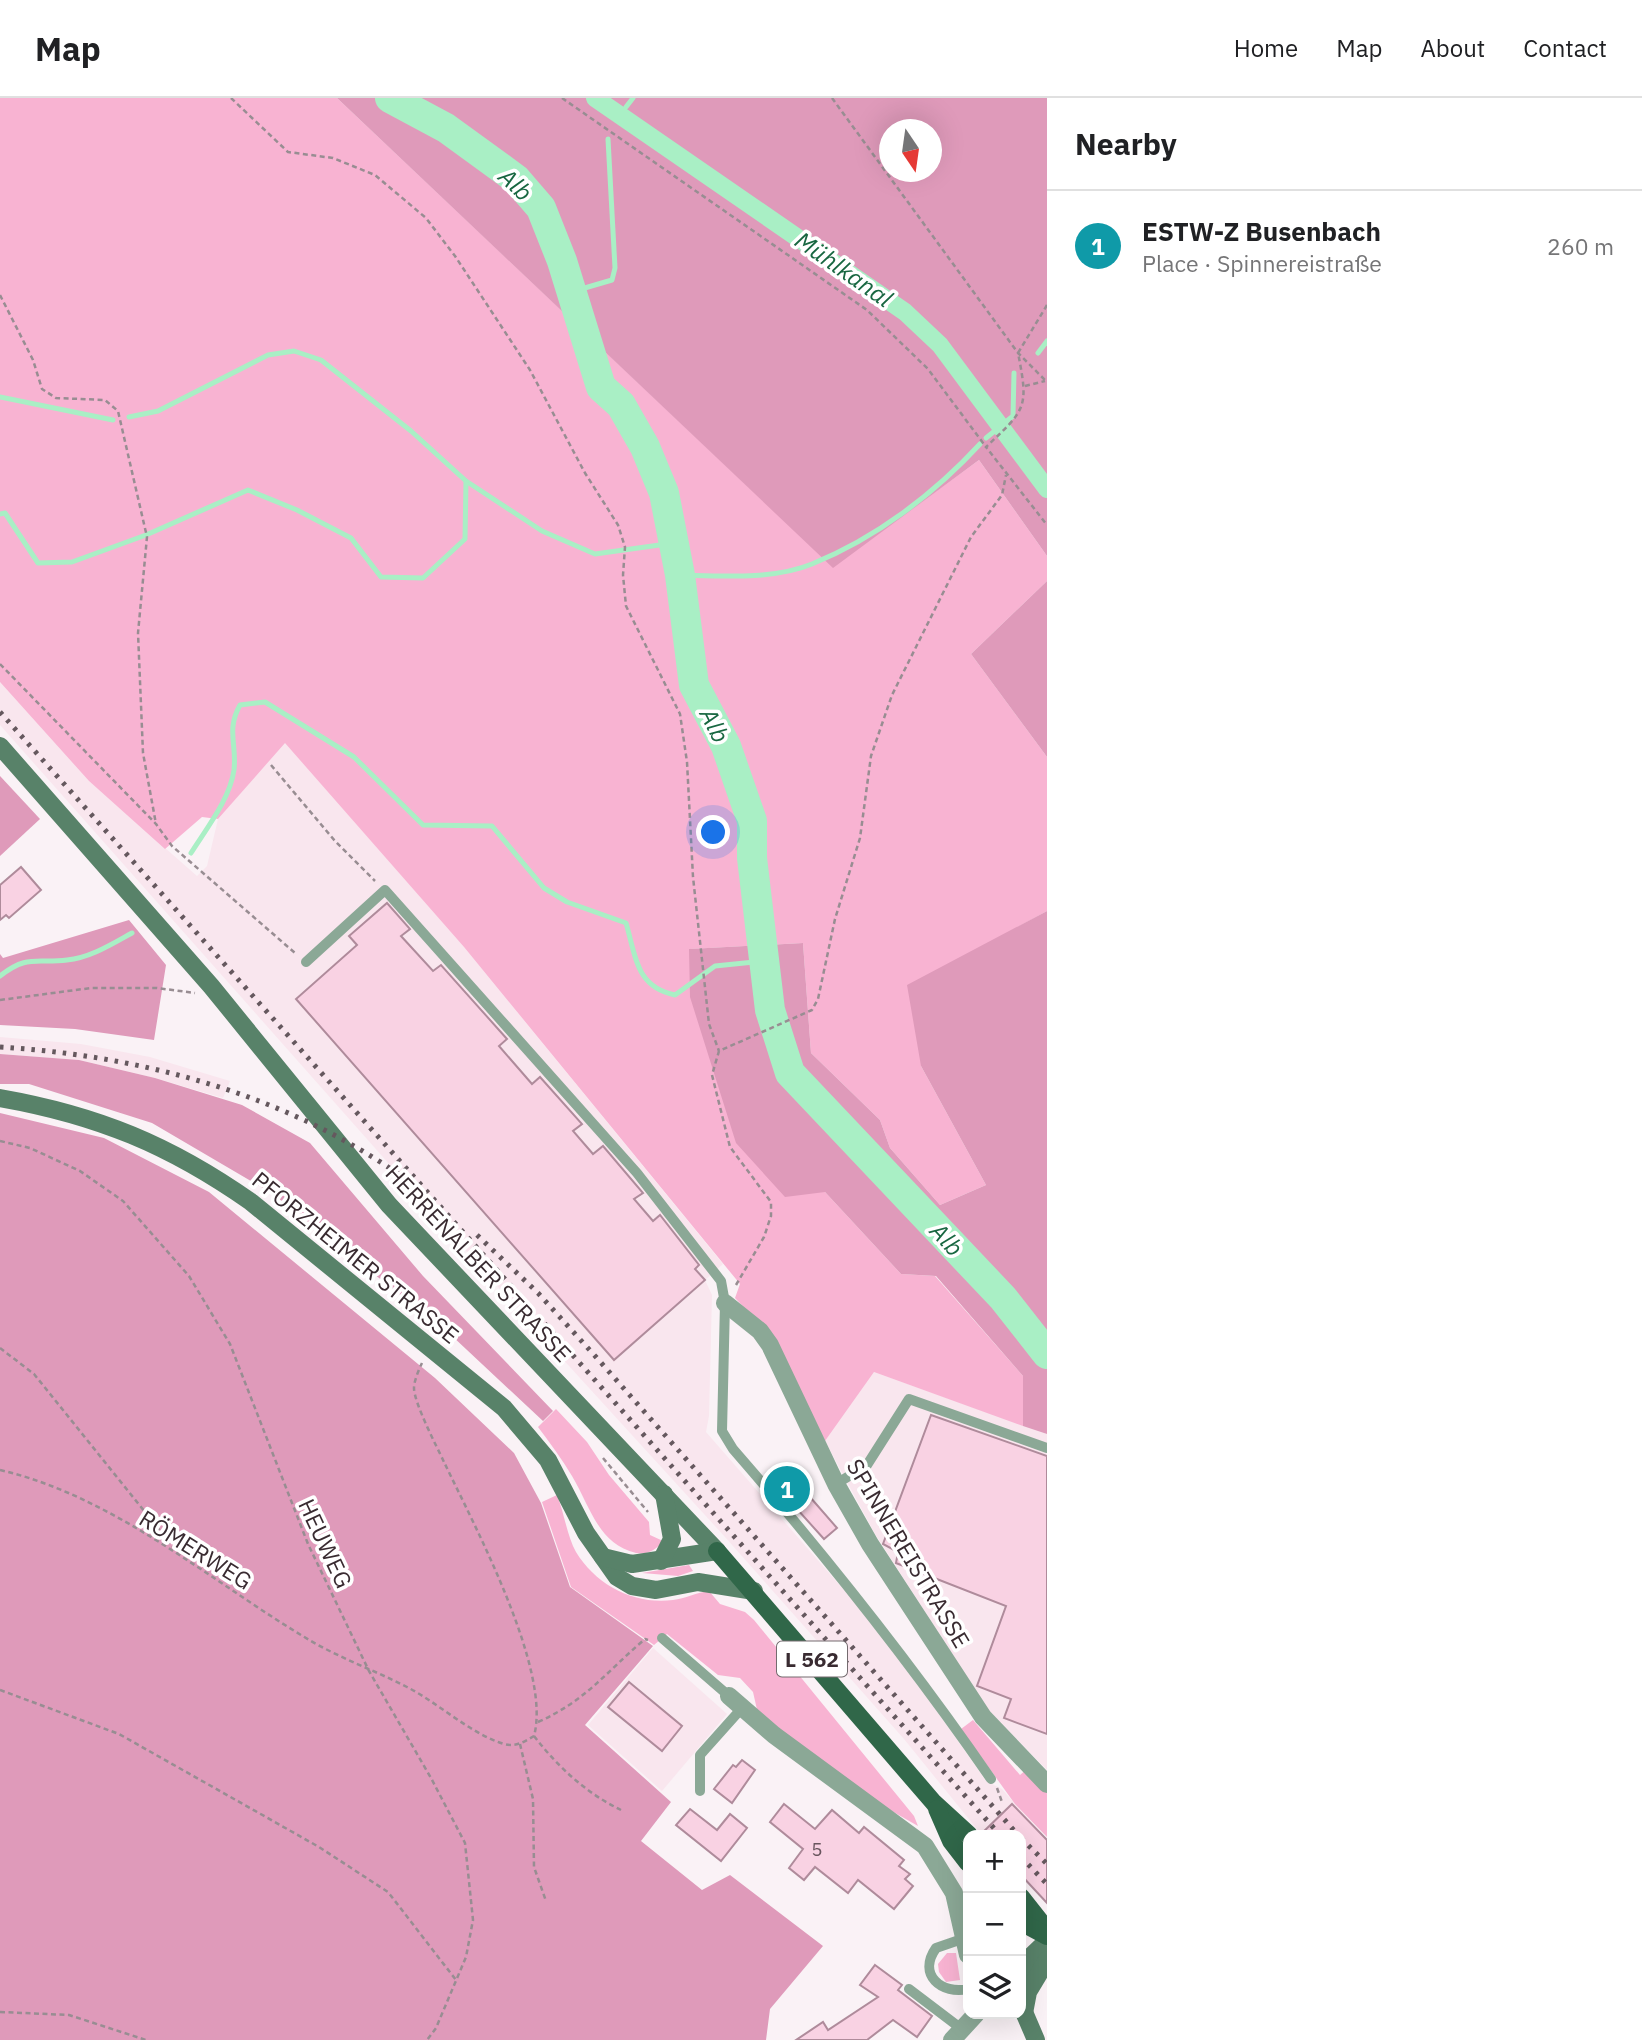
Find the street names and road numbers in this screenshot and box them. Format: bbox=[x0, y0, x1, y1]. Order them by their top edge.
street label: HERRENALBER STRASSE bbox=[380, 1158, 578, 1368]
street label: PFORZHEIMER STRASSE bbox=[247, 1164, 465, 1350]
street label: SPINNEREISTRASSE bbox=[841, 1453, 977, 1653]
street label: HEUWEG bbox=[292, 1494, 360, 1592]
street label: RÖMERWEG bbox=[134, 1503, 258, 1595]
road number: L 562 bbox=[777, 1642, 847, 1676]

